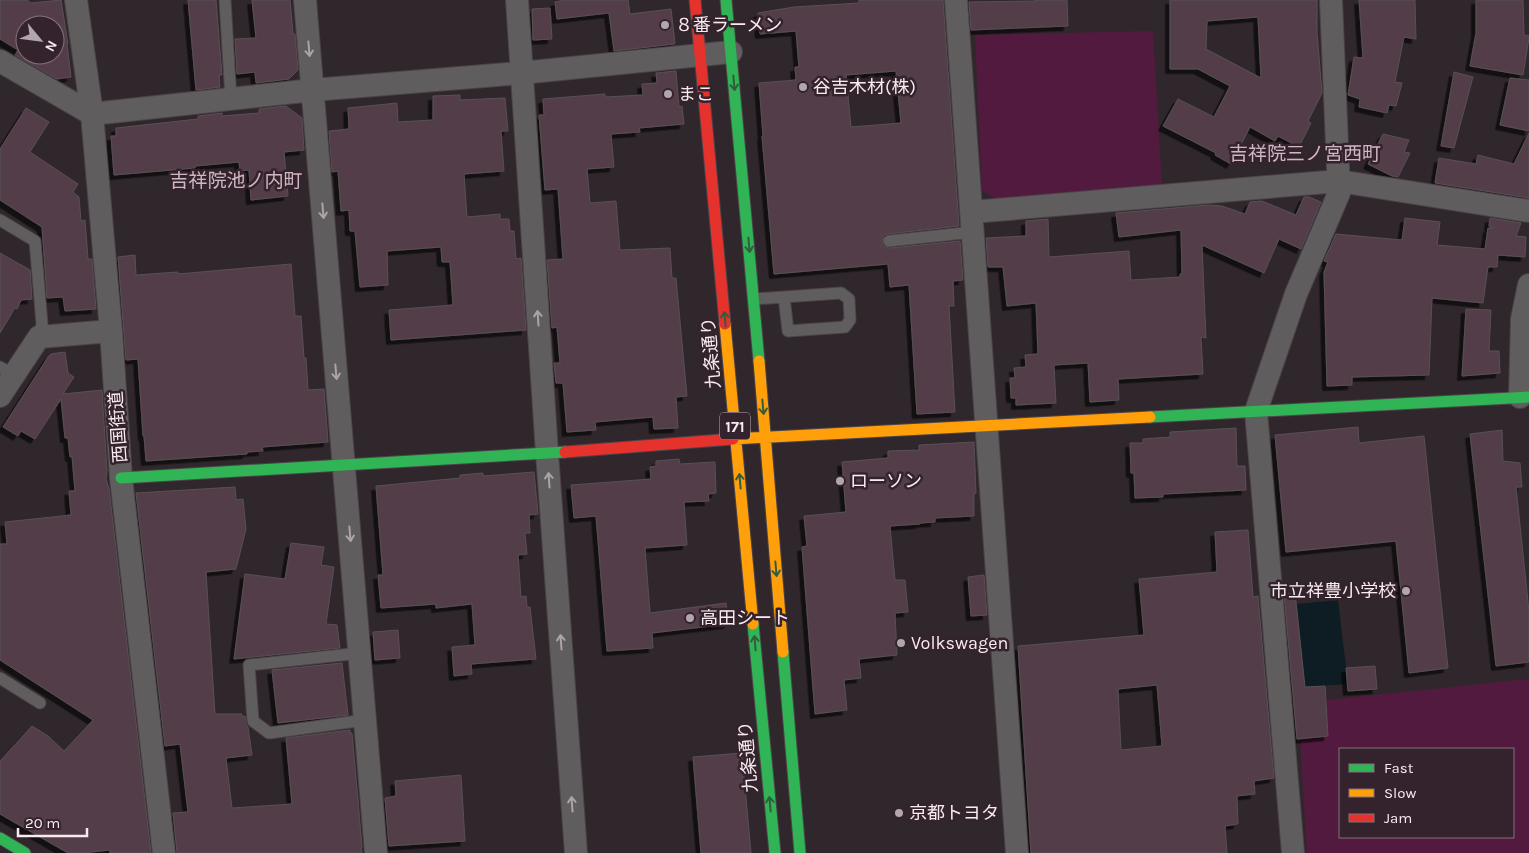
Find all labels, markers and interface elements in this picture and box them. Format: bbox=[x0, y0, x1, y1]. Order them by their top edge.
place label: ８番ラーメン bbox=[675, 14, 782, 36]
north arrow bbox=[15, 15, 65, 65]
marker: ８番ラーメン bbox=[659, 19, 671, 31]
text: N bbox=[41, 38, 61, 55]
one-way arrow bbox=[305, 40, 314, 56]
one-way arrow bbox=[729, 75, 739, 91]
place label: 谷吉木材(株) bbox=[813, 76, 916, 98]
marker: 谷吉木材(株) bbox=[797, 81, 809, 93]
place label: まこ bbox=[678, 83, 714, 105]
marker: まこ bbox=[662, 88, 674, 100]
district label: 吉祥院三ノ宮西町 bbox=[1229, 143, 1381, 165]
district label: 吉祥院池ノ内町 bbox=[169, 170, 303, 192]
one-way arrow bbox=[318, 202, 328, 218]
one-way arrow bbox=[744, 237, 754, 253]
one-way arrow bbox=[533, 310, 542, 326]
one-way arrow bbox=[720, 311, 730, 327]
street label: 九条通り bbox=[697, 316, 725, 390]
one-way arrow bbox=[332, 364, 341, 380]
street label: 西国街道 bbox=[105, 390, 131, 464]
one-way arrow bbox=[758, 399, 768, 415]
road number: 171 bbox=[720, 412, 750, 440]
place label: ローソン bbox=[850, 470, 922, 492]
one-way arrow bbox=[544, 472, 554, 488]
one-way arrow bbox=[736, 473, 745, 489]
marker: ローソン bbox=[834, 475, 846, 487]
one-way arrow bbox=[345, 526, 355, 542]
one-way arrow bbox=[772, 561, 781, 577]
place label: 市立祥豊小学校 bbox=[1270, 580, 1396, 602]
marker: 市立祥豊小学校 bbox=[1400, 585, 1412, 597]
place label: 高田シート bbox=[700, 607, 790, 629]
marker: 高田シート bbox=[684, 612, 696, 624]
place label: Volkswagen bbox=[911, 632, 1008, 654]
one-way arrow bbox=[556, 635, 565, 651]
one-way arrow bbox=[751, 635, 760, 651]
marker: Volkswagen bbox=[895, 637, 907, 649]
street label: 九条通り bbox=[734, 720, 762, 794]
legend bbox=[1339, 748, 1514, 838]
text: Fast bbox=[1384, 759, 1414, 777]
text: Slow bbox=[1384, 784, 1416, 802]
one-way arrow bbox=[568, 797, 577, 813]
one-way arrow bbox=[765, 797, 775, 813]
place label: 京都トヨタ bbox=[909, 802, 999, 824]
scale bar bbox=[18, 806, 86, 838]
marker: 京都トヨタ bbox=[893, 807, 905, 819]
text: Jam bbox=[1384, 809, 1412, 827]
text: 20 m bbox=[25, 814, 60, 832]

